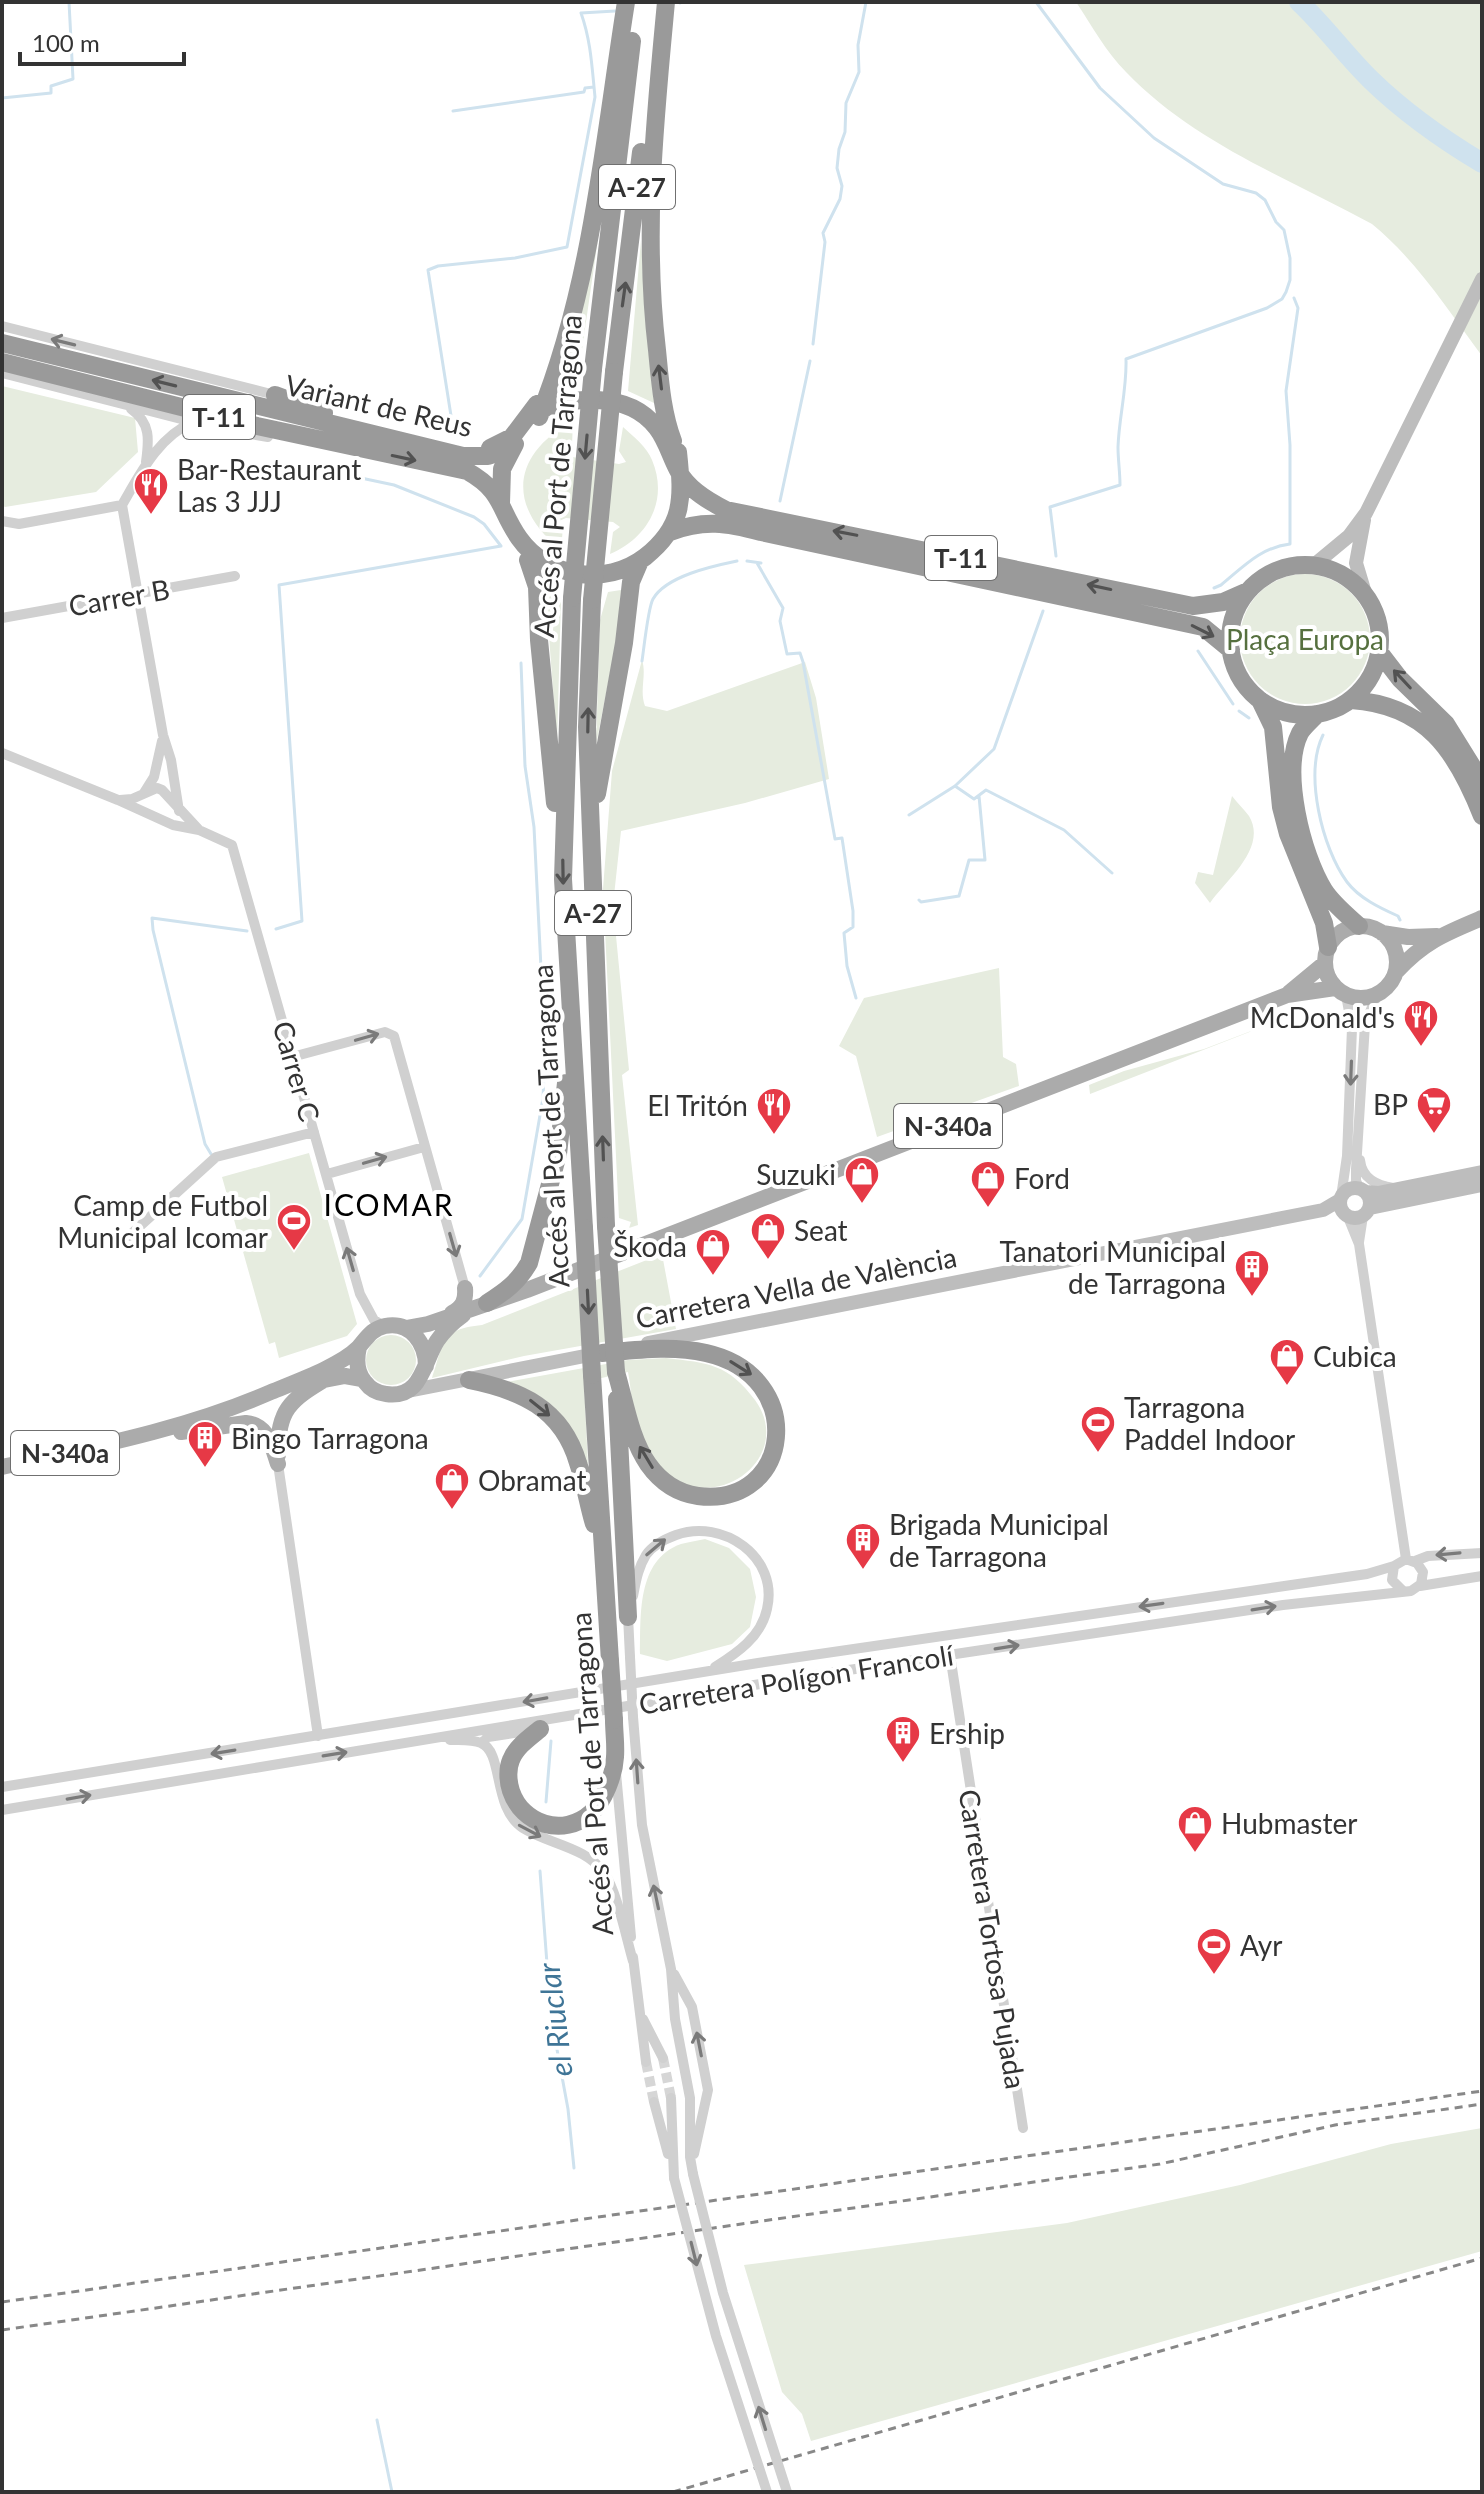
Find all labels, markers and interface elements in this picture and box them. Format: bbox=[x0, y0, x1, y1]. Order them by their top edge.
scale bar bbox=[20, 16, 184, 66]
text: 100 m bbox=[32, 28, 100, 57]
road number: A-27 bbox=[599, 165, 675, 209]
one-way arrow bbox=[617, 282, 632, 307]
street label: Accés al Port de Tarragona bbox=[526, 313, 588, 639]
one-way arrow bbox=[51, 333, 77, 348]
one-way arrow bbox=[652, 365, 667, 390]
street label: Variant de Reus bbox=[282, 367, 476, 443]
one-way arrow bbox=[151, 375, 177, 390]
road number: T-11 bbox=[183, 395, 255, 439]
one-way arrow bbox=[578, 433, 593, 460]
one-way arrow bbox=[391, 451, 417, 466]
place label: Bar-Restaurant Las 3 JJJ bbox=[177, 452, 361, 518]
restaurant icon: Bar-Restaurant Las 3 JJJ bbox=[132, 466, 170, 516]
one-way arrow bbox=[833, 525, 858, 540]
road number: T-11 bbox=[925, 536, 997, 580]
street label: Carrer B bbox=[66, 571, 172, 623]
one-way arrow bbox=[1087, 579, 1113, 594]
park label: Plaça Europa bbox=[1226, 622, 1384, 656]
one-way arrow bbox=[1191, 623, 1214, 639]
one-way arrow bbox=[1393, 670, 1411, 690]
one-way arrow bbox=[580, 707, 595, 734]
one-way arrow bbox=[555, 858, 571, 885]
road number: A-27 bbox=[555, 891, 631, 935]
street label: Accés al Port de Tarragona bbox=[525, 963, 575, 1289]
restaurant icon: McDonald's bbox=[1402, 998, 1440, 1048]
place label: McDonald's bbox=[1250, 1000, 1395, 1034]
street label: Carrer C bbox=[267, 1017, 328, 1125]
one-way arrow bbox=[354, 1029, 380, 1044]
one-way arrow bbox=[1343, 1059, 1358, 1086]
supermarket icon: BP bbox=[1415, 1085, 1453, 1135]
restaurant icon: El Tritón bbox=[755, 1086, 793, 1136]
place label: BP bbox=[1373, 1087, 1408, 1121]
place label: El Tritón bbox=[647, 1088, 748, 1122]
road number: N-340a bbox=[894, 1104, 1002, 1148]
one-way arrow bbox=[595, 1135, 610, 1162]
one-way arrow bbox=[362, 1152, 388, 1167]
shop icon: Suzuki bbox=[843, 1155, 881, 1205]
place label: Suzuki bbox=[756, 1157, 836, 1191]
shop icon: Ford bbox=[969, 1159, 1007, 1209]
place label: Ford bbox=[1014, 1161, 1070, 1195]
district label: ICOMAR bbox=[324, 1186, 455, 1222]
place label: Camp de Futbol Municipal Icomar bbox=[57, 1188, 268, 1254]
sports icon: Camp de Futbol Municipal Icomar bbox=[275, 1202, 313, 1252]
shop icon: Seat bbox=[749, 1211, 787, 1261]
place label: Seat bbox=[794, 1213, 848, 1247]
shop icon: Škoda bbox=[694, 1227, 732, 1277]
place label: Škoda bbox=[613, 1229, 687, 1263]
one-way arrow bbox=[446, 1231, 461, 1257]
place label: Tanatori Municipal de Tarragona bbox=[999, 1234, 1226, 1300]
street label: Carretera Vella de València bbox=[633, 1239, 959, 1335]
one-way arrow bbox=[342, 1246, 357, 1272]
building icon: Tanatori Municipal de Tarragona bbox=[1233, 1248, 1271, 1298]
one-way arrow bbox=[581, 1288, 596, 1315]
shop icon: Cubica bbox=[1268, 1337, 1306, 1387]
place label: Cubica bbox=[1313, 1339, 1397, 1373]
one-way arrow bbox=[729, 1361, 752, 1377]
place label: Tarragona Paddel Indoor bbox=[1124, 1390, 1295, 1456]
one-way arrow bbox=[529, 1399, 550, 1416]
sports icon: Tarragona Paddel Indoor bbox=[1079, 1404, 1117, 1454]
building icon: Bingo Tarragona bbox=[186, 1419, 224, 1469]
place label: Bingo Tarragona bbox=[231, 1421, 429, 1455]
road number: N-340a bbox=[11, 1431, 119, 1475]
one-way arrow bbox=[638, 1447, 654, 1469]
shop icon: Obramat bbox=[433, 1461, 471, 1511]
place label: Obramat bbox=[478, 1463, 587, 1497]
place label: Brigada Municipal de Tarragona bbox=[889, 1507, 1109, 1573]
building icon: Brigada Municipal de Tarragona bbox=[844, 1521, 882, 1571]
one-way arrow bbox=[646, 1538, 666, 1556]
one-way arrow bbox=[1435, 1547, 1462, 1562]
one-way arrow bbox=[1139, 1598, 1165, 1613]
one-way arrow bbox=[1251, 1600, 1276, 1615]
street label: Accés al Port de Tarragona bbox=[563, 1611, 619, 1937]
street label: Carretera Polígon Francolí bbox=[636, 1637, 957, 1721]
one-way arrow bbox=[994, 1638, 1019, 1653]
one-way arrow bbox=[523, 1693, 548, 1708]
building icon: Ership bbox=[884, 1714, 922, 1764]
place label: Ership bbox=[929, 1716, 1005, 1750]
one-way arrow bbox=[211, 1745, 236, 1760]
one-way arrow bbox=[322, 1746, 348, 1761]
one-way arrow bbox=[629, 1758, 644, 1785]
street label: Carretera Tortosa Pujada bbox=[953, 1787, 1033, 2091]
one-way arrow bbox=[66, 1788, 91, 1803]
shop icon: Hubmaster bbox=[1176, 1804, 1214, 1854]
place label: Hubmaster bbox=[1221, 1806, 1357, 1840]
one-way arrow bbox=[518, 1823, 541, 1839]
one-way arrow bbox=[648, 1885, 663, 1910]
sports icon: Ayr bbox=[1195, 1926, 1233, 1976]
place label: Ayr bbox=[1240, 1928, 1282, 1962]
water label: el Riuclar bbox=[529, 1960, 579, 2079]
one-way arrow bbox=[691, 2031, 706, 2057]
one-way arrow bbox=[687, 2240, 702, 2266]
one-way arrow bbox=[754, 2406, 769, 2431]

